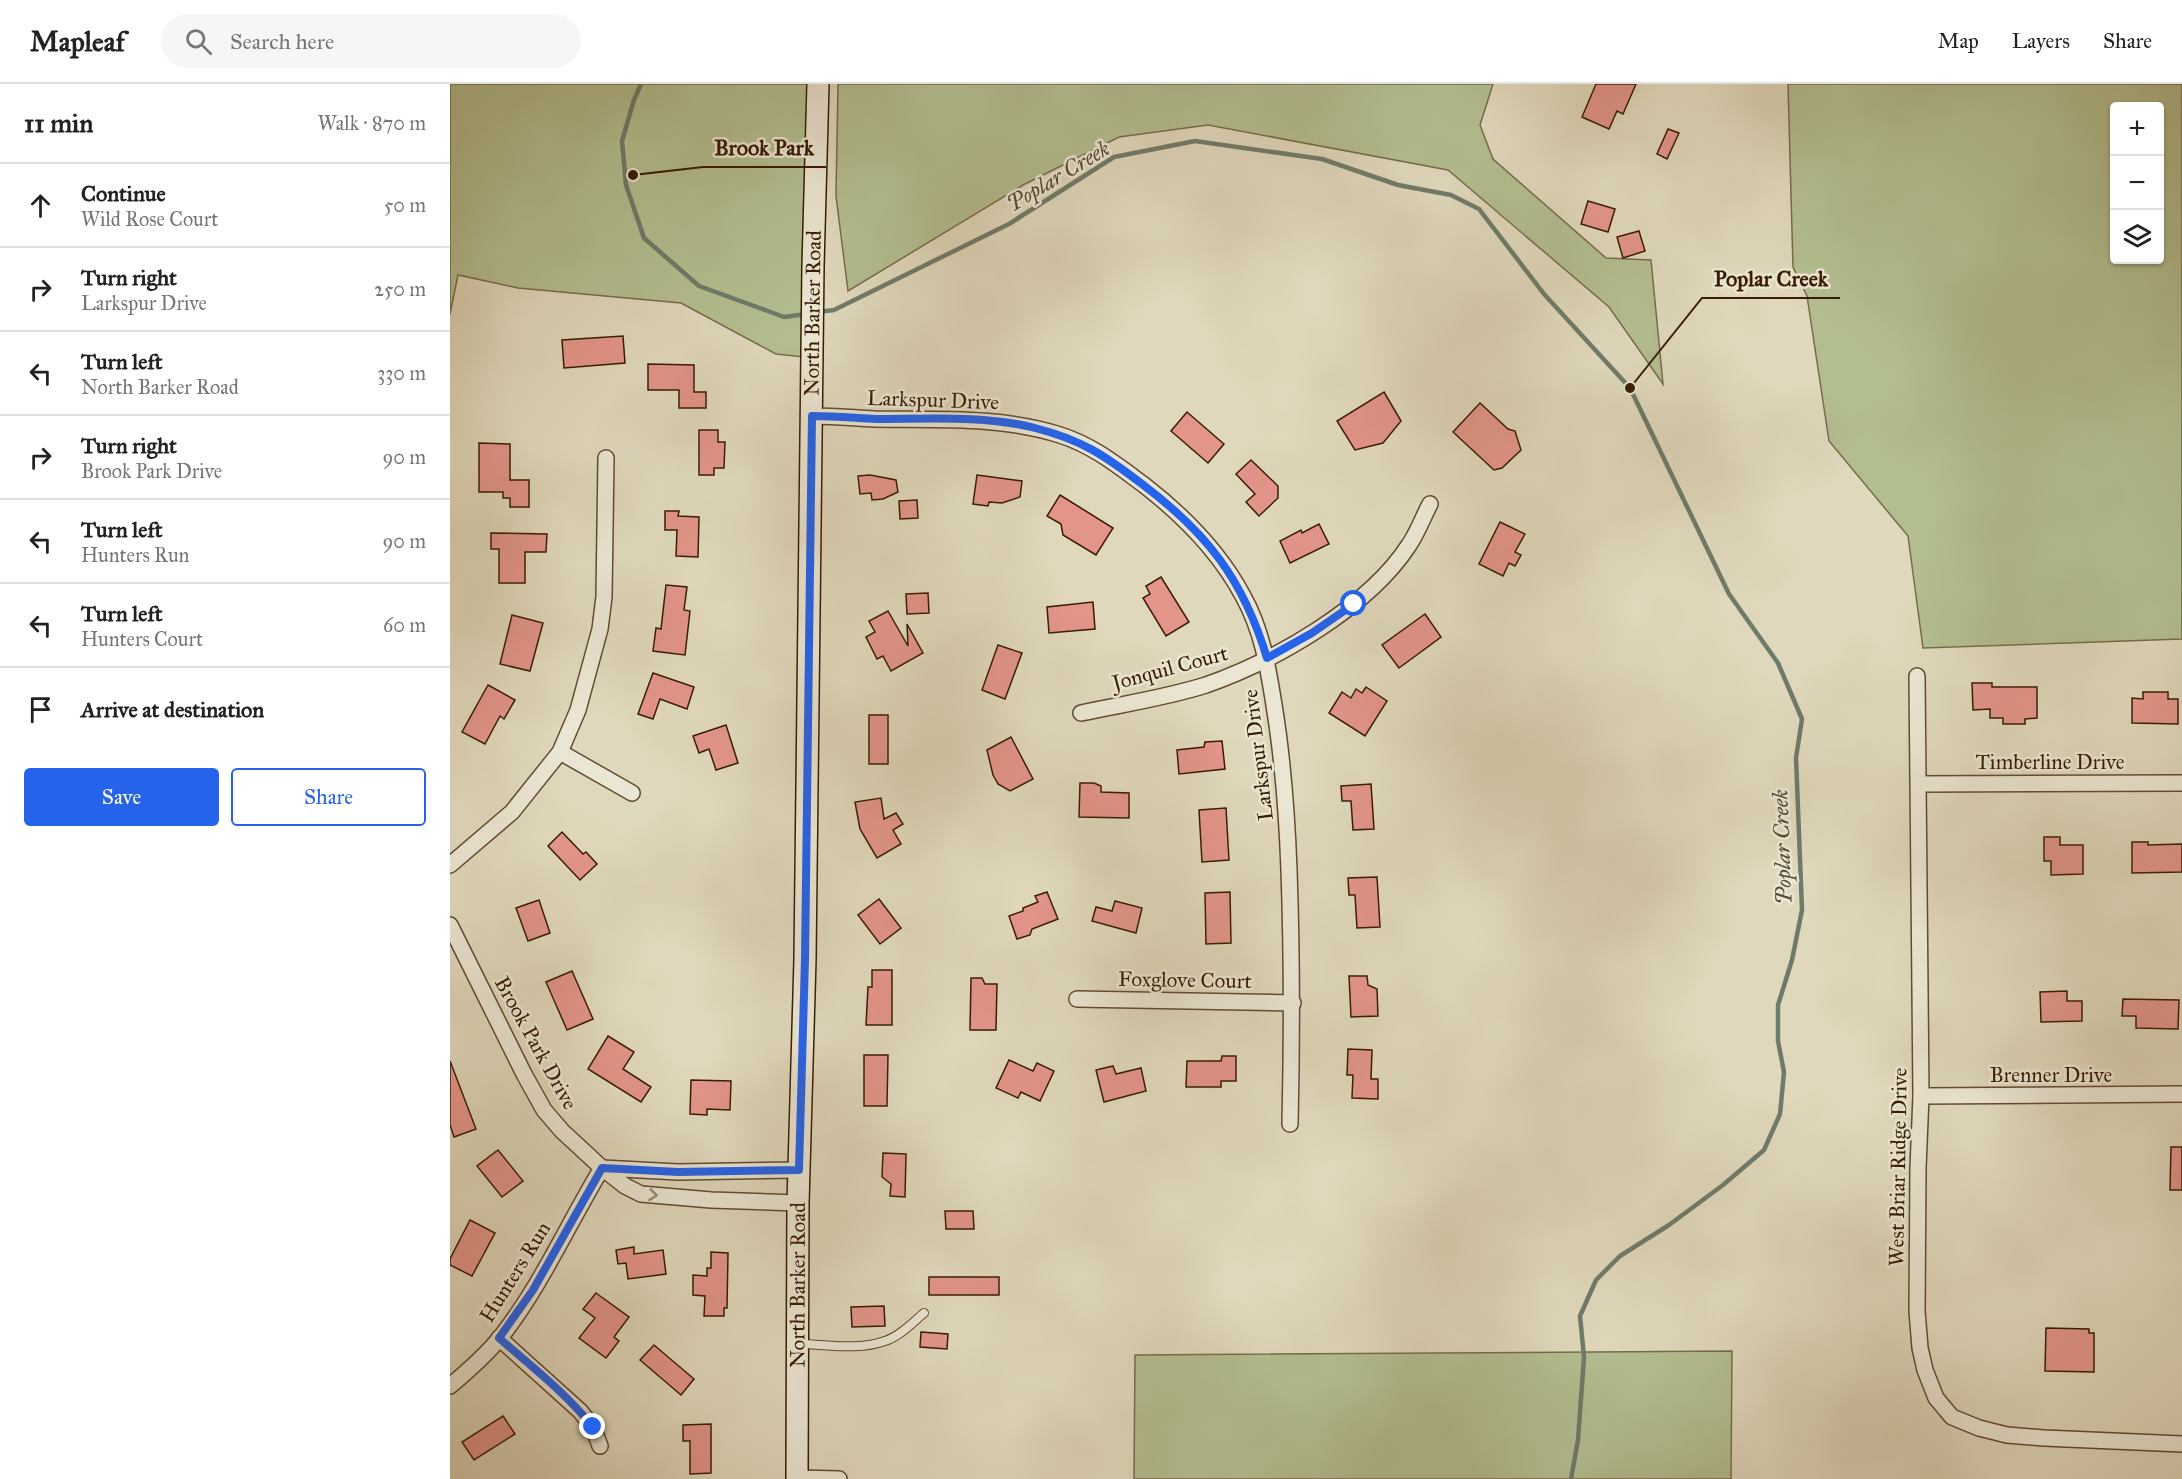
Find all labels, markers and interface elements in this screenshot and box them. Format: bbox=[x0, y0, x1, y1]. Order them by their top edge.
search box bbox=[161, 14, 581, 68]
text: Mapleaf bbox=[30, 24, 125, 59]
icon: search bbox=[182, 25, 215, 58]
text: Search here bbox=[230, 28, 334, 55]
text: Map bbox=[1938, 28, 1979, 54]
text: Layers bbox=[2012, 28, 2070, 54]
text: Share bbox=[2103, 28, 2152, 54]
map controls bbox=[2110, 102, 2164, 264]
button: + bbox=[2110, 102, 2164, 156]
text: 11 min bbox=[24, 107, 93, 139]
text: Walk · 870 m bbox=[318, 111, 426, 135]
callout: Brook Park bbox=[703, 127, 826, 167]
text: Brook Park bbox=[714, 134, 815, 161]
water label: Poplar Creek bbox=[1002, 135, 1115, 217]
button: − bbox=[2110, 156, 2164, 210]
text: Continue bbox=[81, 180, 166, 207]
icon: ahead bbox=[24, 189, 57, 222]
text: 50 m bbox=[384, 193, 426, 217]
text: Wild Rose Court bbox=[81, 207, 218, 231]
button: layers bbox=[2110, 210, 2164, 264]
street label: North Barker Road bbox=[799, 230, 827, 396]
callout: Poplar Creek bbox=[1702, 258, 1840, 298]
text: Turn right bbox=[81, 264, 177, 291]
text: Poplar Creek bbox=[1714, 265, 1829, 292]
icon: right bbox=[24, 273, 57, 306]
text: 250 m bbox=[374, 277, 426, 301]
text: Larkspur Drive bbox=[81, 291, 207, 315]
text: Turn left bbox=[81, 348, 163, 375]
icon: left bbox=[24, 357, 57, 390]
text: 330 m bbox=[377, 361, 426, 385]
text: North Barker Road bbox=[81, 375, 239, 399]
street label: Larkspur Drive bbox=[867, 385, 1000, 415]
text: Turn right bbox=[81, 432, 177, 459]
icon: right bbox=[24, 441, 57, 474]
text: 90 m bbox=[383, 445, 426, 469]
text: Brook Park Drive bbox=[81, 459, 222, 483]
text: Turn left bbox=[81, 516, 163, 543]
icon: left bbox=[24, 525, 57, 558]
text: 90 m bbox=[383, 529, 426, 553]
text: Hunters Run bbox=[81, 543, 189, 567]
route start bbox=[1340, 590, 1366, 616]
text: Turn left bbox=[81, 600, 163, 627]
icon: left bbox=[24, 609, 57, 642]
text: 60 m bbox=[383, 613, 426, 637]
text: Hunters Court bbox=[81, 627, 203, 651]
street label: Jonquil Court bbox=[1107, 640, 1231, 696]
street label: Larkspur Drive bbox=[1237, 688, 1279, 822]
icon: arrive bbox=[24, 693, 57, 726]
text: Arrive at destination bbox=[81, 696, 264, 723]
street label: Timberline Drive bbox=[1975, 749, 2125, 775]
button: Save bbox=[24, 768, 219, 826]
button: Share bbox=[231, 768, 426, 826]
water label: Poplar Creek bbox=[1766, 789, 1798, 905]
street label: Foxglove Court bbox=[1118, 966, 1253, 994]
street label: Brook Park Drive bbox=[489, 972, 583, 1114]
street label: Brenner Drive bbox=[1990, 1062, 2113, 1088]
street label: West Briar Ridge Drive bbox=[1883, 1067, 1913, 1267]
one-way arrow bbox=[648, 1189, 657, 1201]
street label: North Barker Road bbox=[784, 1202, 811, 1368]
street label: Hunters Run bbox=[474, 1217, 556, 1327]
route end bbox=[579, 1413, 605, 1439]

